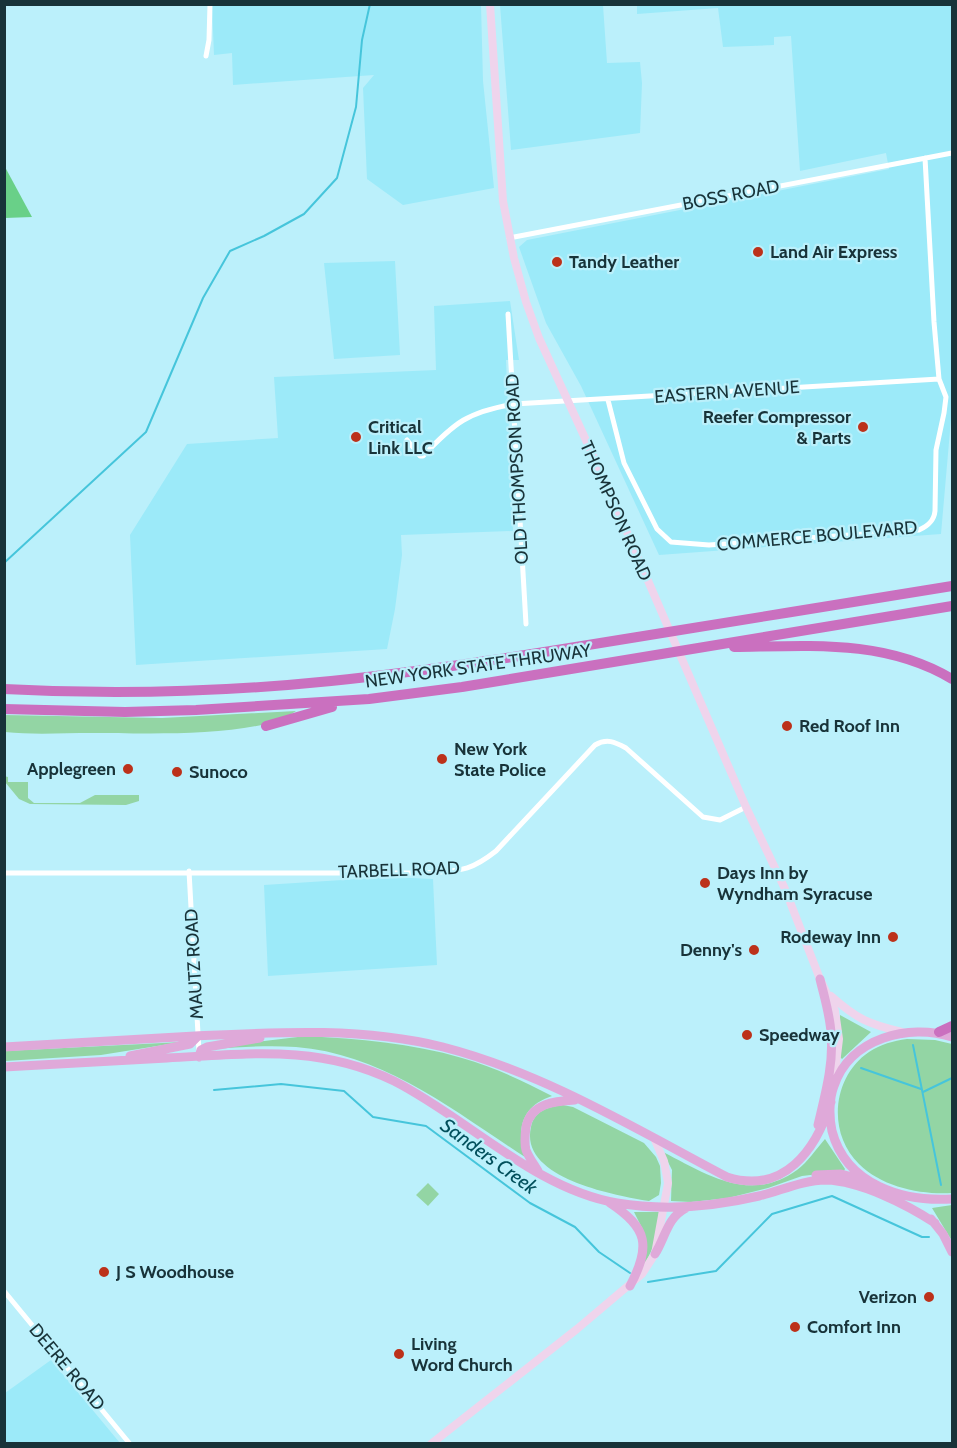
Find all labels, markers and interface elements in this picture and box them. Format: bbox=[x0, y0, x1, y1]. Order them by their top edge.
street label: BOSS ROAD bbox=[681, 175, 781, 215]
place label: Land Air Express bbox=[770, 241, 898, 263]
marker: Land Air Express bbox=[751, 245, 765, 259]
place label: Tandy Leather bbox=[569, 251, 679, 273]
marker: Tandy Leather bbox=[550, 255, 564, 269]
street label: OLD THOMPSON ROAD bbox=[501, 373, 533, 565]
street label: EASTERN AVENUE bbox=[654, 376, 800, 408]
place label: Reefer Compressor & Parts bbox=[703, 406, 851, 449]
place label: Critical Link LLC bbox=[368, 416, 433, 459]
marker: Reefer Compressor & Parts bbox=[856, 420, 870, 434]
marker: Critical Link LLC bbox=[349, 430, 363, 444]
street label: THOMPSON ROAD bbox=[575, 438, 657, 584]
street label: COMMERCE BOULEVARD bbox=[716, 516, 918, 556]
street label: NEW YORK STATE THRUWAY bbox=[364, 639, 593, 693]
place label: Red Roof Inn bbox=[799, 715, 900, 737]
marker: Red Roof Inn bbox=[780, 719, 794, 733]
place label: New York State Police bbox=[454, 738, 546, 781]
marker: New York State Police bbox=[435, 752, 449, 766]
place label: Applegreen bbox=[27, 758, 116, 780]
place label: Sunoco bbox=[189, 761, 248, 783]
marker: Applegreen bbox=[121, 762, 135, 776]
marker: Sunoco bbox=[170, 765, 184, 779]
street label: TARBELL ROAD bbox=[338, 857, 460, 883]
place label: Days Inn by Wyndham Syracuse bbox=[717, 862, 872, 905]
marker: Days Inn by Wyndham Syracuse bbox=[698, 876, 712, 890]
street label: MAUTZ ROAD bbox=[180, 908, 208, 1020]
place label: Rodeway Inn bbox=[780, 926, 881, 948]
marker: Rodeway Inn bbox=[886, 930, 900, 944]
place label: Denny's bbox=[680, 939, 742, 961]
marker: Denny's bbox=[747, 943, 761, 957]
place label: Speedway bbox=[759, 1024, 840, 1046]
marker: Speedway bbox=[740, 1028, 754, 1042]
water label: Sanders Creek bbox=[436, 1113, 543, 1200]
place label: J S Woodhouse bbox=[115, 1261, 234, 1283]
marker: J S Woodhouse bbox=[97, 1265, 111, 1279]
place label: Verizon bbox=[859, 1286, 917, 1308]
marker: Verizon bbox=[922, 1290, 936, 1304]
place label: Comfort Inn bbox=[807, 1316, 901, 1338]
street label: DEERE ROAD bbox=[24, 1319, 110, 1415]
marker: Comfort Inn bbox=[788, 1320, 802, 1334]
place label: Living Word Church bbox=[411, 1333, 513, 1376]
marker: Living Word Church bbox=[392, 1347, 406, 1361]

